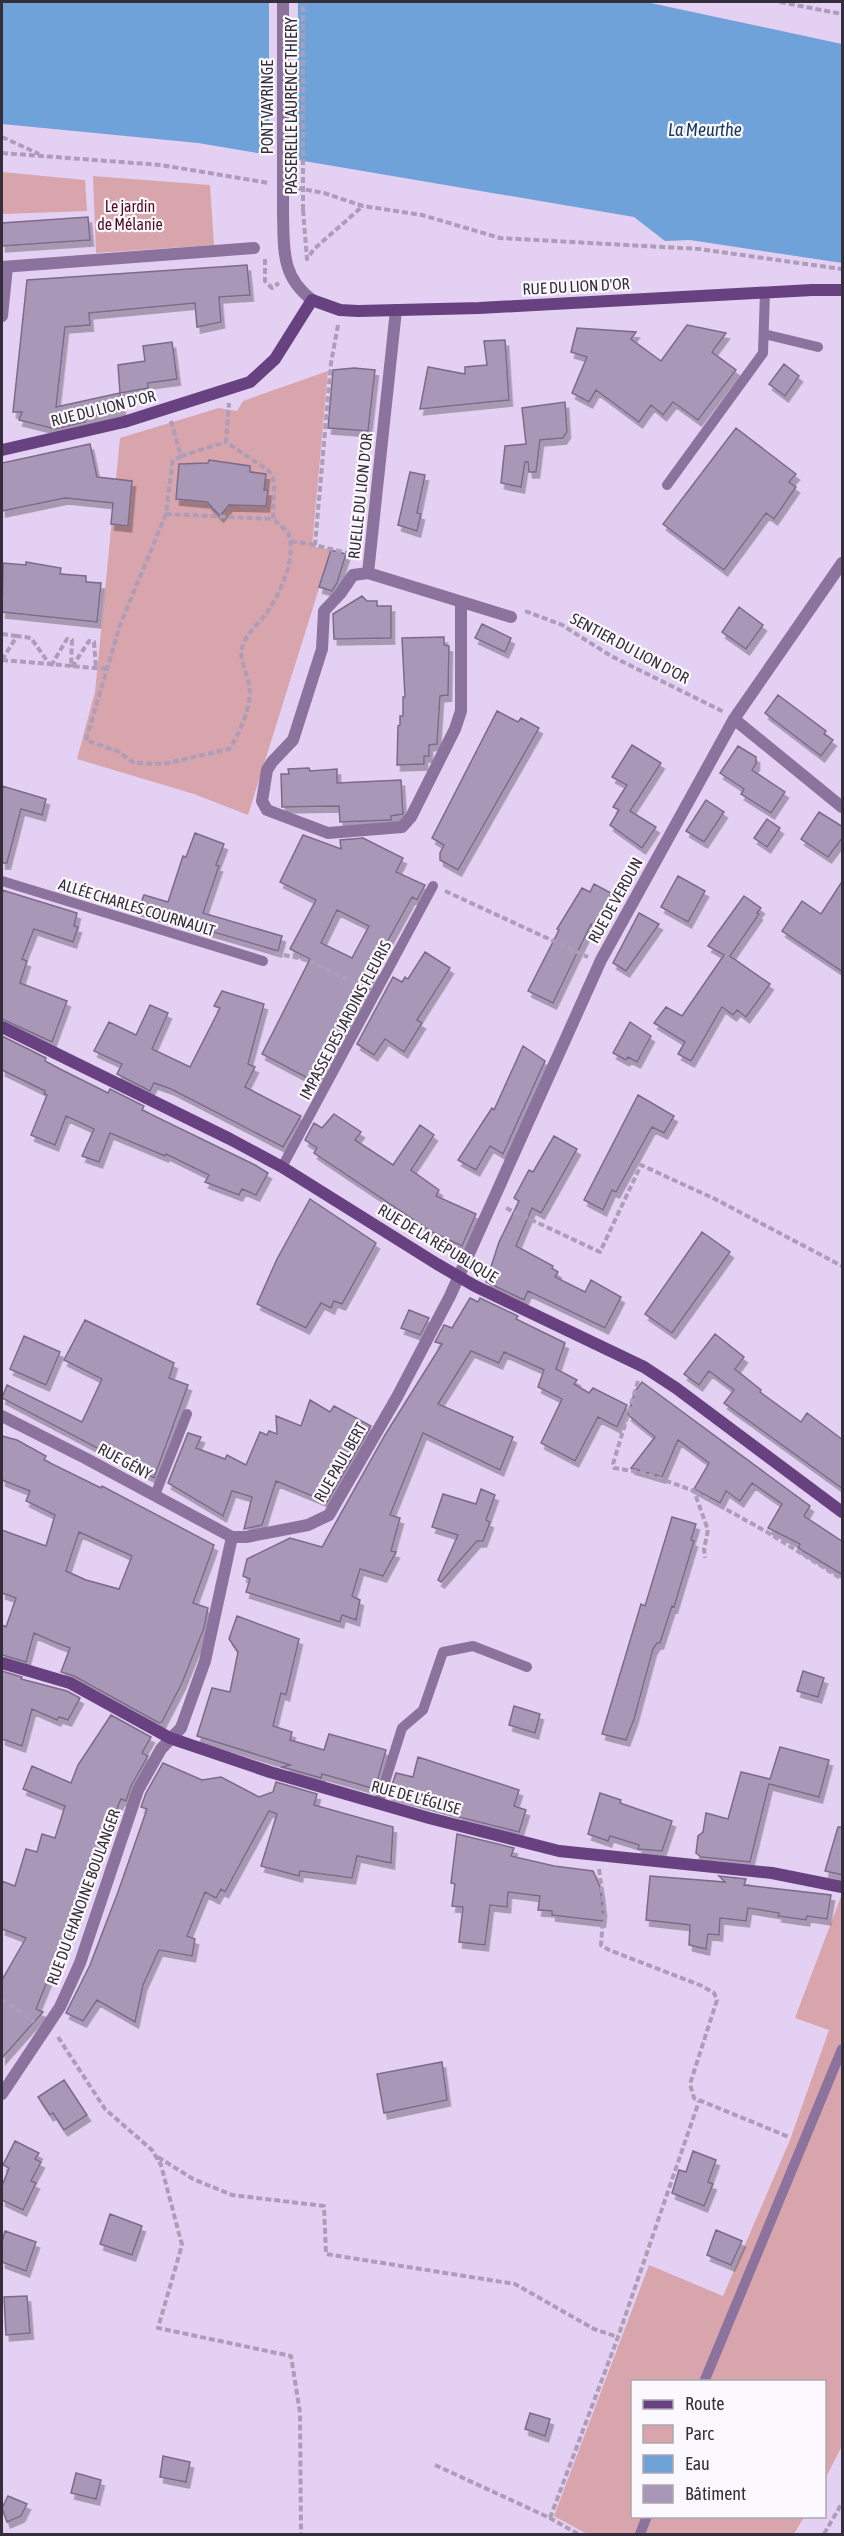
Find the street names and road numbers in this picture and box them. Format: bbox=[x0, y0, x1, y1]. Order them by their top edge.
street label: PASSERELLE LAURENCE THIERY bbox=[282, 16, 300, 195]
street label: PONT VAYRINGE bbox=[258, 60, 276, 154]
street label: RUE DU LION D'OR bbox=[522, 274, 630, 298]
street label: RUE DU LION D'OR bbox=[49, 386, 157, 430]
street label: RUELLE DU LION D'OR bbox=[344, 432, 376, 560]
street label: SENTIER DU LION D'OR bbox=[568, 609, 692, 687]
street label: RUE DE VERDUN bbox=[584, 854, 646, 946]
street label: ALLÉE CHARLES COURNAULT bbox=[57, 875, 217, 939]
street label: IMPASSE DES JARDINS FLEURIS bbox=[295, 937, 395, 1102]
street label: RUE DE LA RÉPUBLIQUE bbox=[375, 1200, 501, 1286]
street label: RUE PAUL BERT bbox=[310, 1419, 370, 1505]
street label: RUE GÉNY bbox=[95, 1439, 156, 1483]
street label: RUE DE L'ÉGLISE bbox=[369, 1776, 463, 1818]
street label: RUE DU CHANOINE BOULANGER bbox=[43, 1807, 123, 1987]

